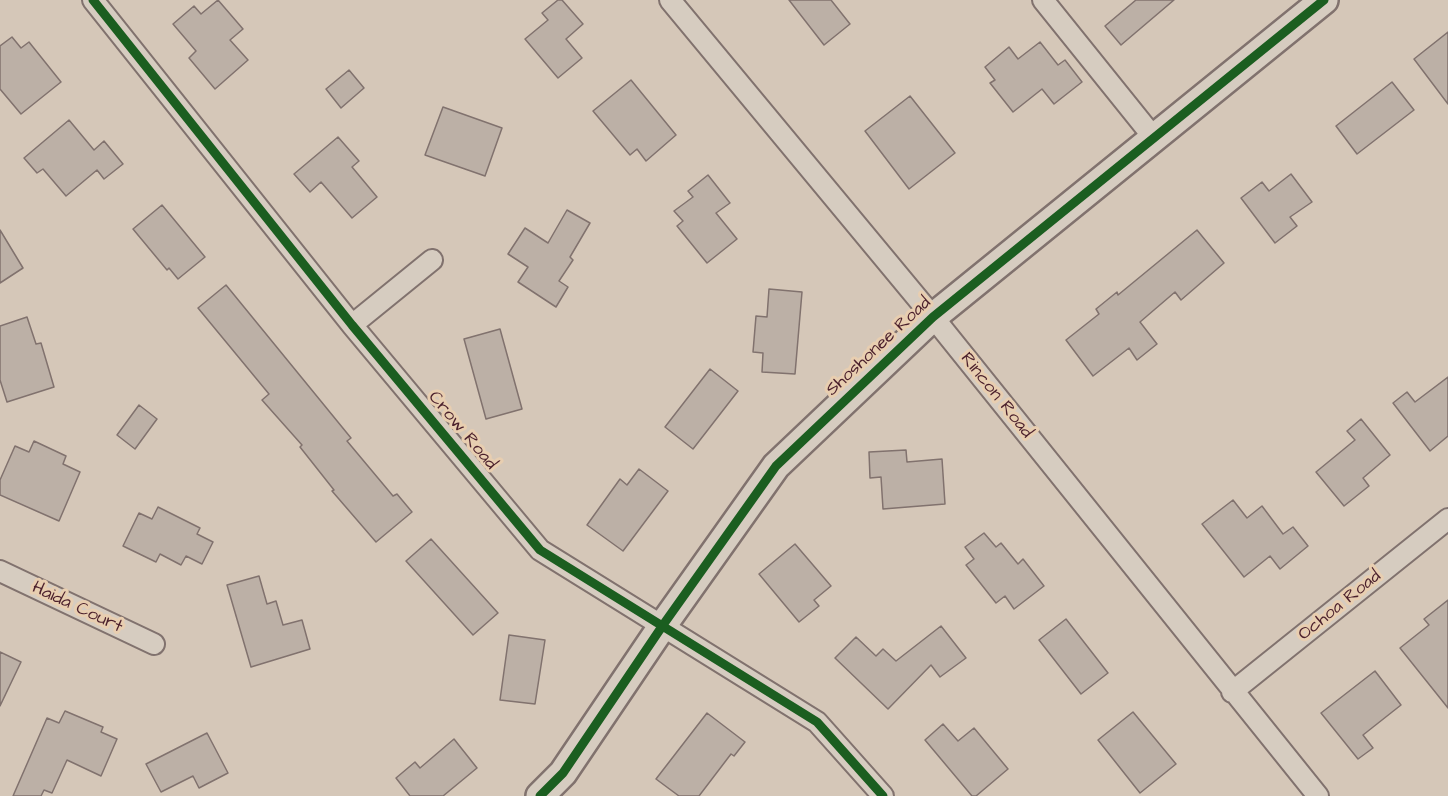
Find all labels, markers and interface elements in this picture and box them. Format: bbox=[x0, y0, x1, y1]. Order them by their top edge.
street label: Shoshonee Road bbox=[822, 293, 936, 401]
street label: Rincon Road bbox=[955, 349, 1037, 443]
street label: Crow Road bbox=[423, 387, 501, 475]
street label: Ochoa Road bbox=[1294, 566, 1386, 646]
street label: Haida Court bbox=[28, 578, 126, 638]

